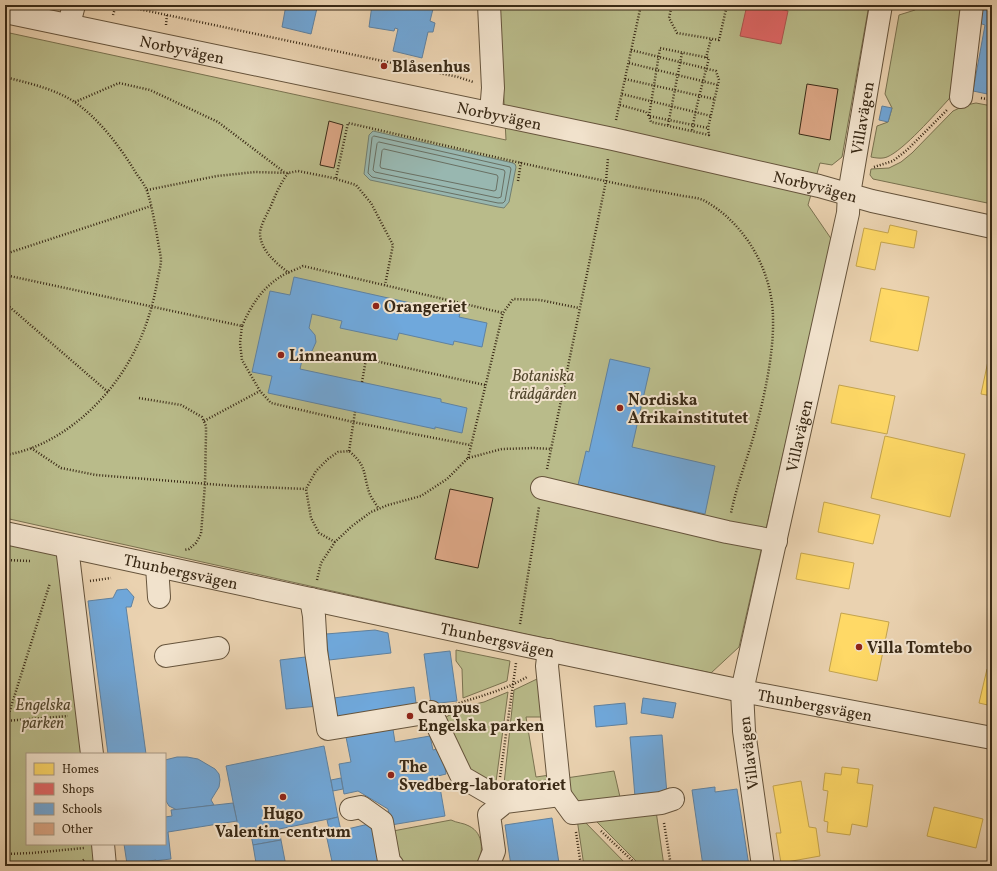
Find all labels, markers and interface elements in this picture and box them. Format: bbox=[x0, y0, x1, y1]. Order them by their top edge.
street label: Norbyvägen bbox=[137, 31, 226, 71]
place label: Blåsenhus bbox=[392, 57, 470, 79]
marker: Blåsenhus bbox=[379, 61, 389, 71]
street label: Villavägen bbox=[847, 80, 881, 157]
street label: Norbyvägen bbox=[455, 98, 543, 137]
street label: Norbyvägen bbox=[771, 167, 860, 209]
place label: Orangeriet bbox=[384, 297, 467, 319]
marker: Orangeriet bbox=[371, 301, 381, 311]
place label: Linneanum bbox=[289, 346, 378, 368]
marker: Linneanum bbox=[276, 350, 286, 360]
park label: Botaniska trädgården bbox=[509, 366, 577, 406]
place label: Nordiska Afrikainstitutet bbox=[628, 390, 748, 430]
street label: Villavägen bbox=[782, 398, 819, 474]
marker: Nordiska Afrikainstitutet bbox=[615, 403, 625, 413]
street label: Thunbergsvägen bbox=[121, 550, 240, 596]
street label: Thunbergsvägen bbox=[438, 618, 557, 664]
place label: Villa Tomtebo bbox=[867, 638, 972, 660]
marker: Villa Tomtebo bbox=[854, 642, 864, 652]
street label: Thunbergsvägen bbox=[755, 685, 874, 728]
park label: Engelska parken bbox=[15, 695, 71, 735]
place label: Campus Engelska parken bbox=[418, 698, 545, 738]
marker: Campus Engelska parken bbox=[405, 711, 415, 721]
street label: Villavägen bbox=[735, 715, 765, 791]
legend bbox=[26, 753, 166, 845]
place label: The Svedberg-laboratoriet bbox=[399, 757, 566, 797]
text: Homes bbox=[62, 762, 99, 778]
marker: The Svedberg-laboratoriet bbox=[386, 770, 396, 780]
text: Shops bbox=[62, 782, 94, 798]
marker: Hugo Valentin-centrum bbox=[278, 792, 288, 802]
text: Schools bbox=[62, 802, 102, 818]
place label: Hugo Valentin-centrum bbox=[215, 804, 351, 844]
text: Other bbox=[62, 822, 93, 838]

